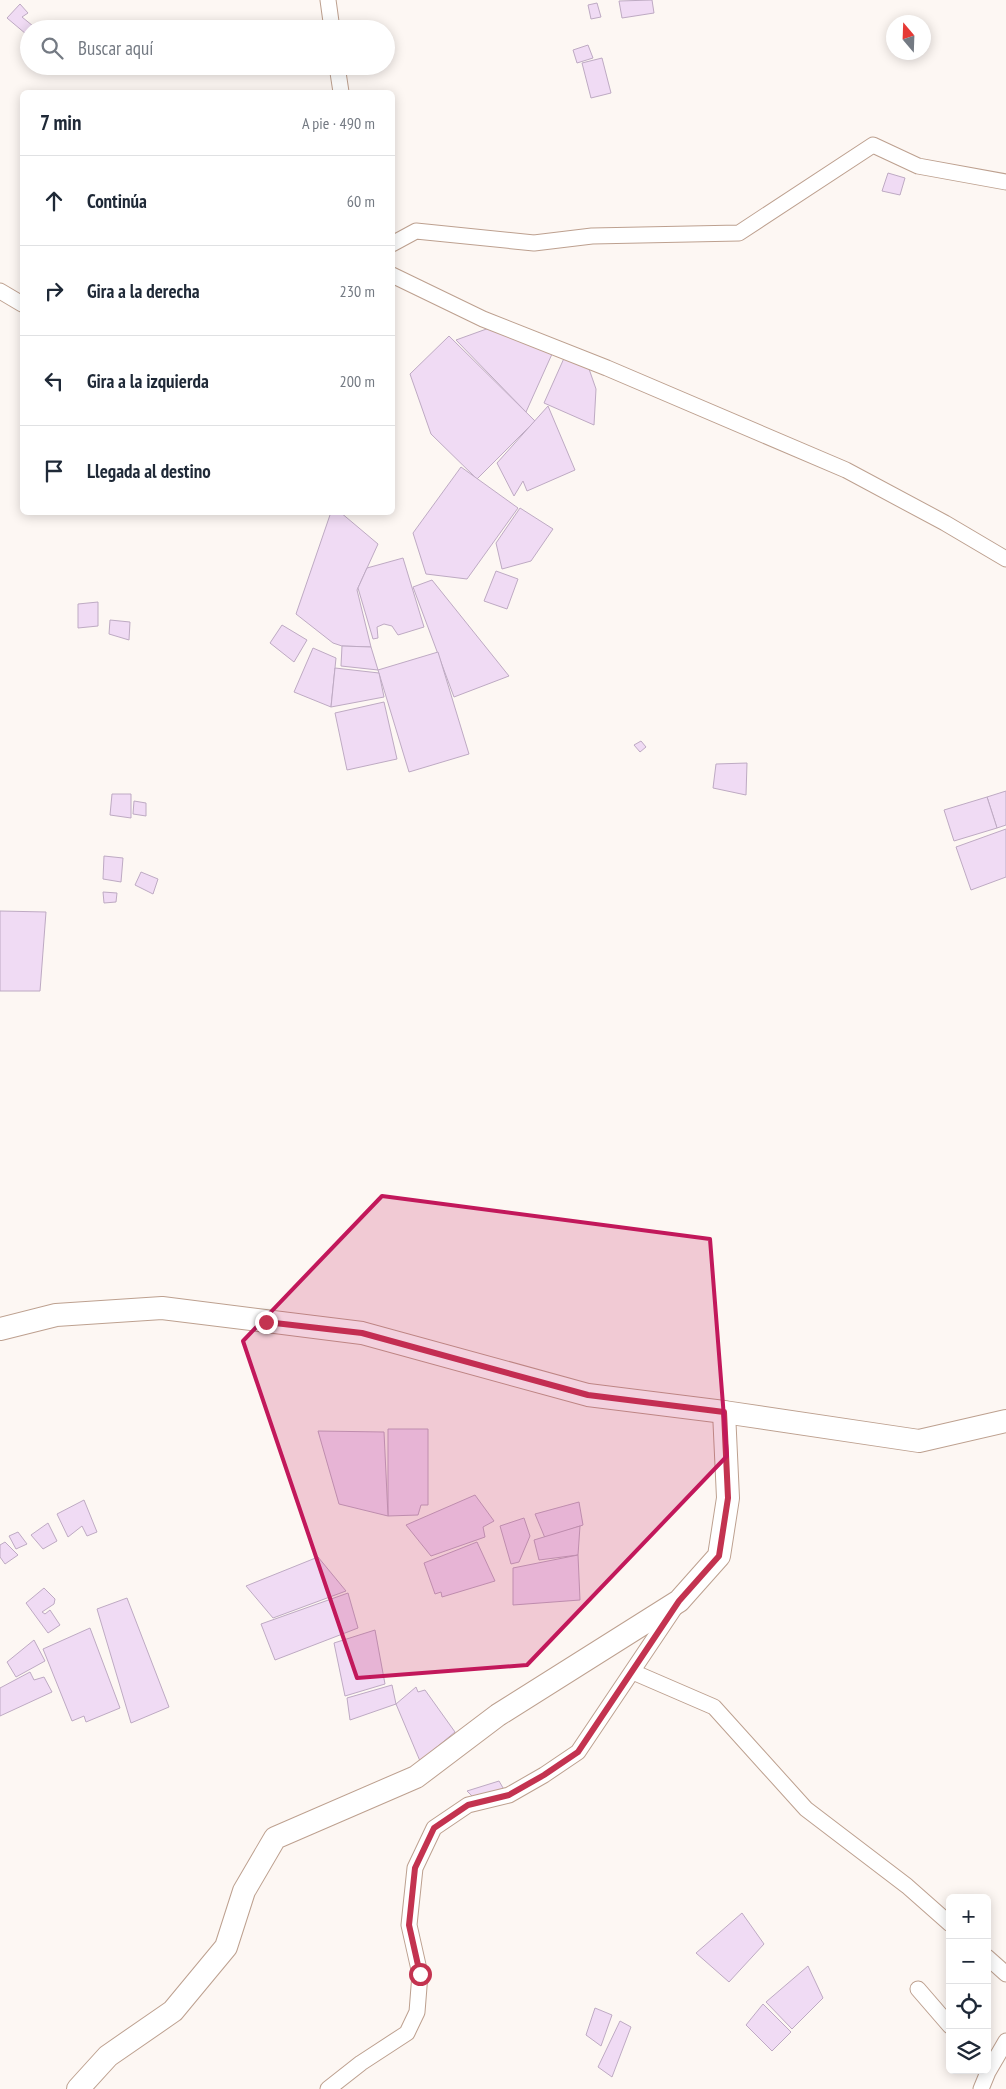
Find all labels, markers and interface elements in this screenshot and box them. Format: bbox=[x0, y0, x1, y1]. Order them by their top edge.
north arrow bbox=[886, 15, 931, 60]
search box bbox=[20, 20, 395, 75]
icon: search bbox=[38, 34, 66, 62]
text: Buscar aquí bbox=[78, 36, 153, 60]
text: 7 min bbox=[40, 109, 82, 136]
text: A pie · 490 m bbox=[302, 113, 375, 133]
icon: ahead bbox=[40, 187, 68, 215]
text: Continúa bbox=[87, 189, 147, 213]
text: 60 m bbox=[347, 191, 375, 211]
icon: right bbox=[40, 277, 68, 305]
text: Gira a la derecha bbox=[87, 279, 200, 303]
text: 230 m bbox=[340, 281, 375, 301]
icon: left bbox=[40, 367, 68, 395]
text: Gira a la izquierda bbox=[87, 369, 209, 393]
text: 200 m bbox=[340, 371, 375, 391]
icon: arrive bbox=[40, 457, 68, 485]
text: Llegada al destino bbox=[87, 459, 211, 483]
route end bbox=[255, 1311, 278, 1334]
map controls bbox=[946, 1894, 991, 2074]
button: + bbox=[946, 1894, 991, 1939]
button: − bbox=[946, 1939, 991, 1984]
route start bbox=[409, 1963, 432, 1986]
button: locate bbox=[946, 1984, 991, 2029]
button: layers bbox=[946, 2029, 991, 2074]

